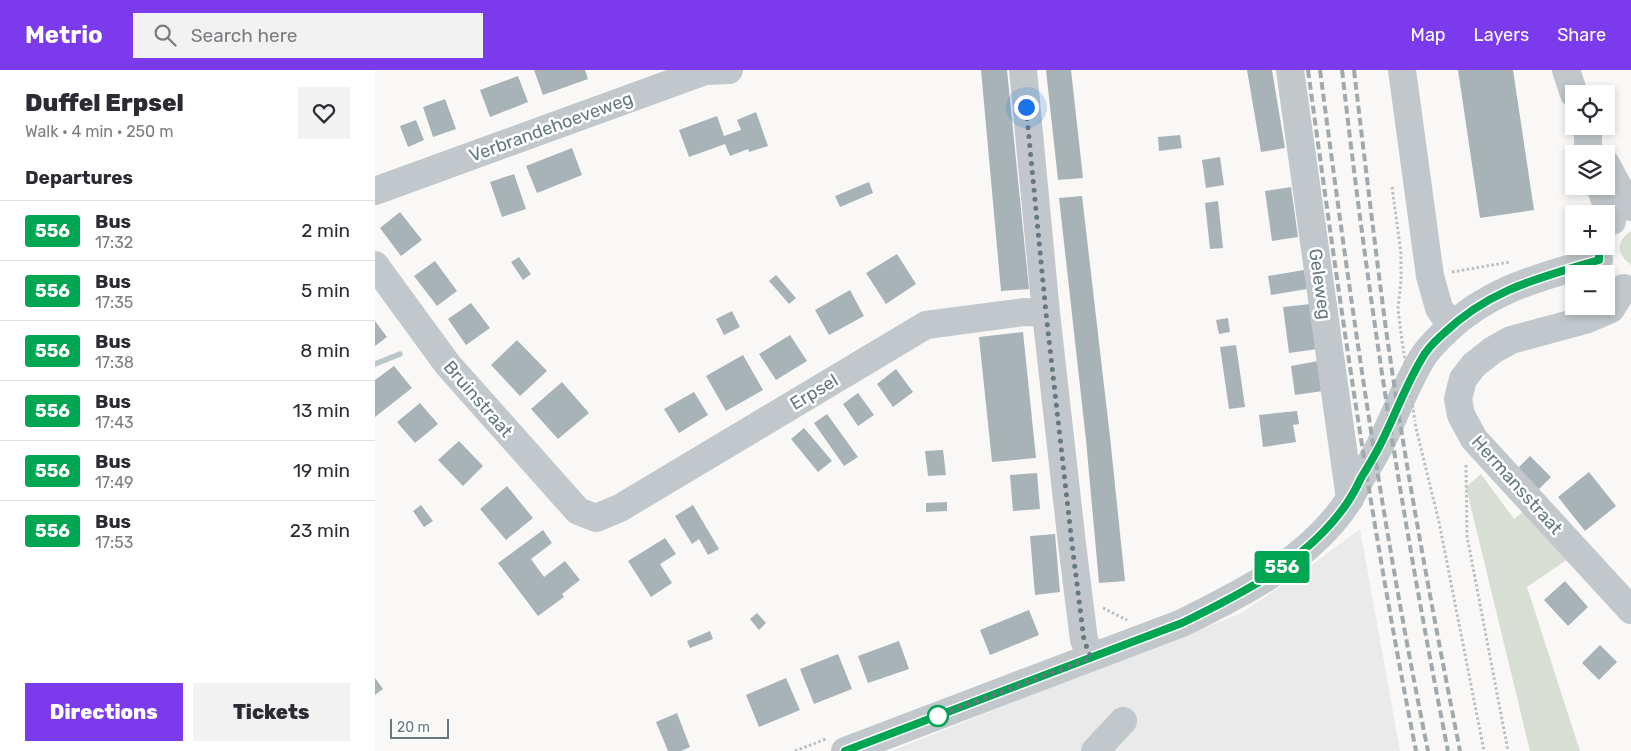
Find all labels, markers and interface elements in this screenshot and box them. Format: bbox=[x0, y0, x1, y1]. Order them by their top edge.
search box bbox=[133, 13, 483, 58]
text: Metrio bbox=[25, 21, 103, 49]
icon: search bbox=[151, 21, 179, 49]
text: Search here bbox=[191, 24, 297, 47]
text: Map bbox=[1411, 24, 1446, 46]
text: Layers bbox=[1474, 24, 1529, 46]
text: Share bbox=[1557, 24, 1606, 46]
map controls bbox=[1565, 85, 1615, 315]
button: locate bbox=[1565, 85, 1615, 135]
button: heart bbox=[298, 87, 350, 139]
street label: Verbrandehoeveweg bbox=[466, 87, 636, 167]
text: Duffel Erpsel bbox=[25, 89, 184, 117]
your location bbox=[1014, 95, 1039, 120]
text: Walk · 4 min · 250 m bbox=[25, 122, 173, 141]
button: layers bbox=[1565, 145, 1615, 195]
text: Departures bbox=[25, 166, 133, 189]
button: + bbox=[1565, 205, 1615, 255]
text: Bus bbox=[95, 210, 131, 233]
text: 2 min bbox=[301, 219, 350, 242]
text: 556 bbox=[35, 220, 70, 242]
text: 17:32 bbox=[95, 233, 133, 252]
street label: Geleweg bbox=[1304, 247, 1336, 321]
button: − bbox=[1565, 265, 1615, 315]
text: Bus bbox=[95, 270, 131, 293]
text: 5 min bbox=[301, 279, 350, 302]
text: 556 bbox=[35, 280, 70, 302]
text: 17:35 bbox=[95, 293, 133, 312]
text: Bus bbox=[95, 330, 131, 353]
text: 8 min bbox=[300, 339, 350, 362]
text: 556 bbox=[35, 340, 70, 362]
text: 17:38 bbox=[95, 353, 134, 372]
street label: Bruinstraat bbox=[439, 356, 517, 442]
street label: Erpsel bbox=[786, 369, 842, 415]
text: Bus bbox=[95, 390, 131, 413]
text: 13 min bbox=[293, 399, 350, 422]
text: 556 bbox=[35, 400, 70, 422]
text: 17:43 bbox=[95, 413, 134, 432]
street label: Hermansstraat bbox=[1467, 431, 1567, 539]
text: Bus bbox=[95, 450, 131, 473]
text: 19 min bbox=[293, 459, 350, 482]
text: 556 bbox=[35, 460, 70, 482]
text: 17:49 bbox=[95, 473, 133, 492]
text: Bus bbox=[95, 510, 131, 533]
text: 23 min bbox=[290, 519, 350, 542]
text: 556 bbox=[35, 520, 70, 542]
text: 17:53 bbox=[95, 533, 133, 552]
line badge: 556 bbox=[1253, 551, 1311, 583]
text: 556 bbox=[1265, 556, 1299, 578]
button: Directions bbox=[25, 683, 183, 741]
button: Tickets bbox=[193, 683, 350, 741]
unlabelled marker bbox=[927, 705, 949, 727]
scale bar bbox=[390, 716, 449, 739]
text: 20 m bbox=[397, 719, 430, 736]

